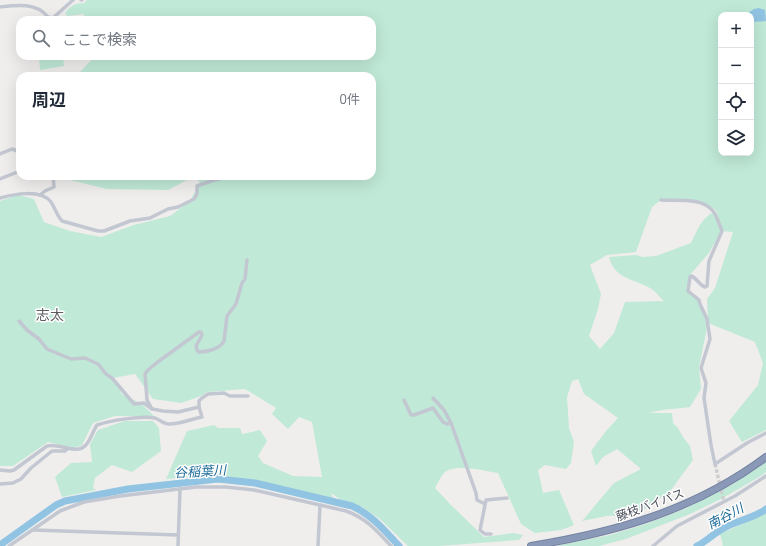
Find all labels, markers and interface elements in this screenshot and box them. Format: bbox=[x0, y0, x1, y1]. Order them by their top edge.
map controls bbox=[718, 12, 754, 156]
button: + bbox=[718, 12, 754, 48]
search box bbox=[16, 16, 376, 60]
icon: search bbox=[30, 27, 52, 49]
text: ここで検索 bbox=[62, 30, 137, 48]
button: − bbox=[718, 48, 754, 84]
button: locate bbox=[718, 84, 754, 120]
text: 周辺 bbox=[32, 89, 66, 109]
text: 0件 bbox=[339, 91, 360, 107]
button: layers bbox=[718, 120, 754, 156]
district label: 志太 bbox=[36, 306, 64, 323]
water label: 谷稲葉川 bbox=[174, 462, 228, 480]
street label: 藤枝バイパス bbox=[614, 485, 686, 523]
water label: 南谷川 bbox=[704, 499, 748, 532]

